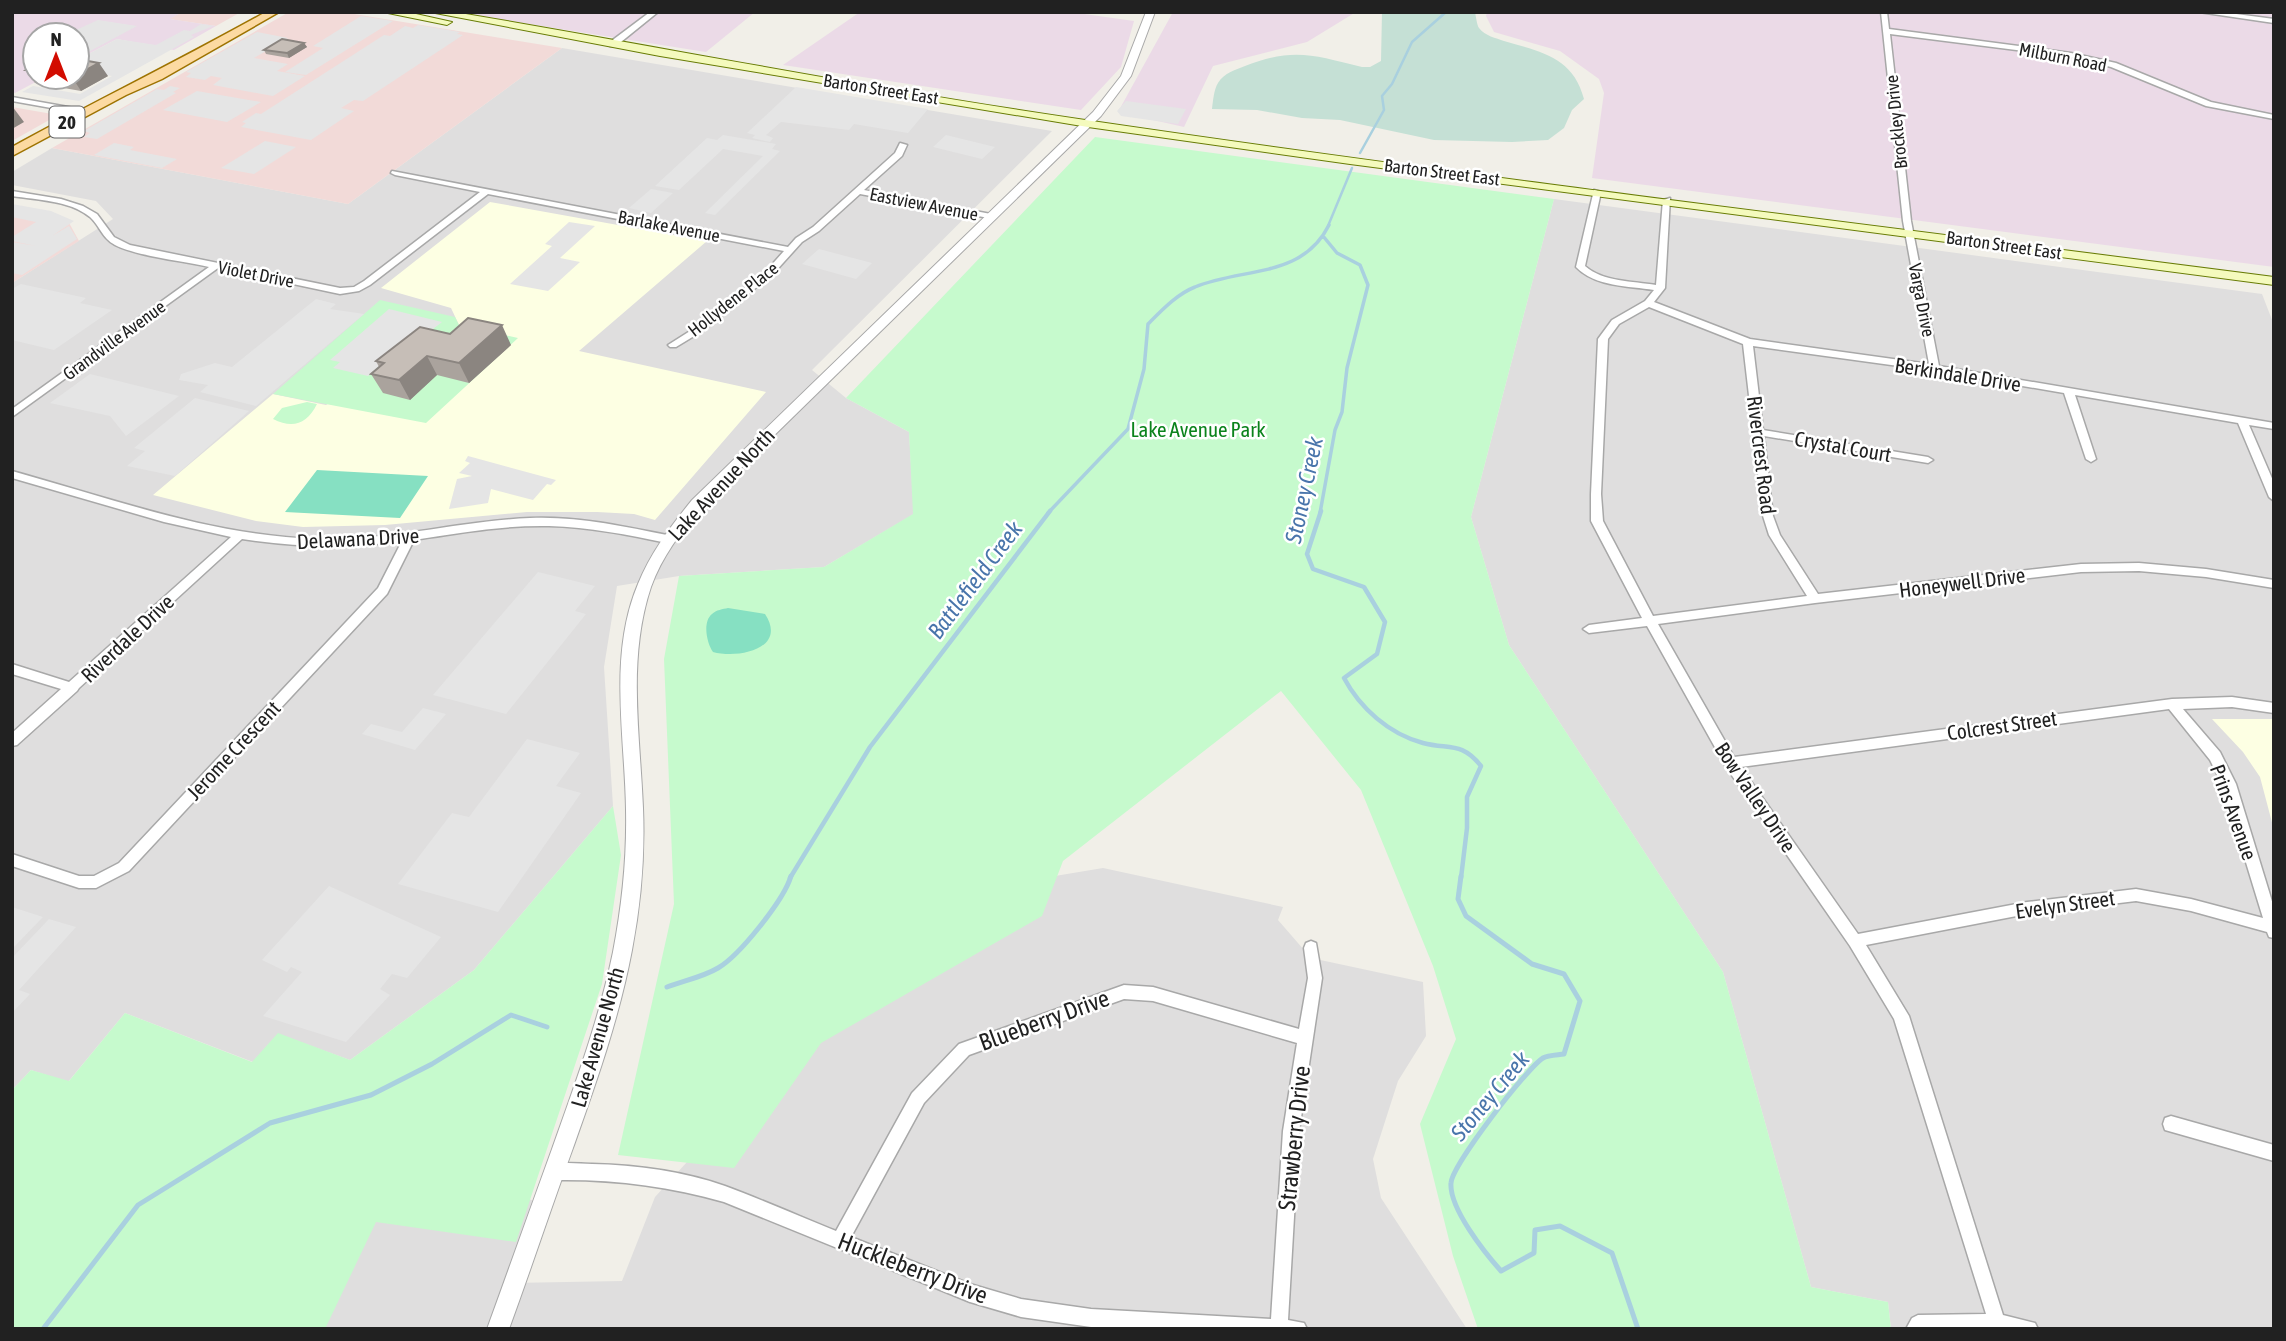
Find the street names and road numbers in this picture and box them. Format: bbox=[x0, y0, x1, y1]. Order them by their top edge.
street label: Milburn Road bbox=[2017, 38, 2109, 76]
street label: Barton Street East bbox=[822, 70, 940, 108]
street label: Brockley Drive bbox=[1881, 74, 1911, 170]
road number: 20 bbox=[50, 106, 84, 138]
street label: Barton Street East bbox=[1383, 154, 1501, 190]
street label: Eastview Avenue bbox=[868, 183, 980, 225]
street label: Barlake Avenue bbox=[616, 206, 722, 246]
street label: Barton Street East bbox=[1945, 227, 2063, 263]
street label: Violet Drive bbox=[216, 256, 296, 292]
street label: Hollydene Place bbox=[684, 257, 782, 341]
street label: Varga Drive bbox=[1905, 261, 1939, 339]
street label: Grandville Avenue bbox=[59, 296, 169, 384]
street label: Berkindale Drive bbox=[1893, 352, 2023, 396]
street label: Rivercrest Road bbox=[1743, 394, 1781, 516]
street label: Lake Avenue North bbox=[663, 423, 779, 545]
street label: Crystal Court bbox=[1793, 426, 1893, 466]
street label: Delawana Drive bbox=[296, 523, 420, 553]
street label: Honeywell Drive bbox=[1898, 562, 2026, 602]
street label: Riverdale Drive bbox=[76, 589, 178, 687]
street label: Jerome Crescent bbox=[181, 696, 285, 804]
street label: Colcrest Street bbox=[1946, 705, 2058, 745]
street label: Bow Valley Drive bbox=[1711, 738, 1801, 856]
street label: Prins Avenue bbox=[2206, 761, 2262, 863]
street label: Evelyn Street bbox=[2014, 885, 2116, 923]
street label: Lake Avenue North bbox=[566, 964, 628, 1110]
street label: Blueberry Drive bbox=[975, 984, 1113, 1056]
street label: Strawberry Drive bbox=[1273, 1064, 1315, 1212]
street label: Huckleberry Drive bbox=[834, 1227, 992, 1309]

